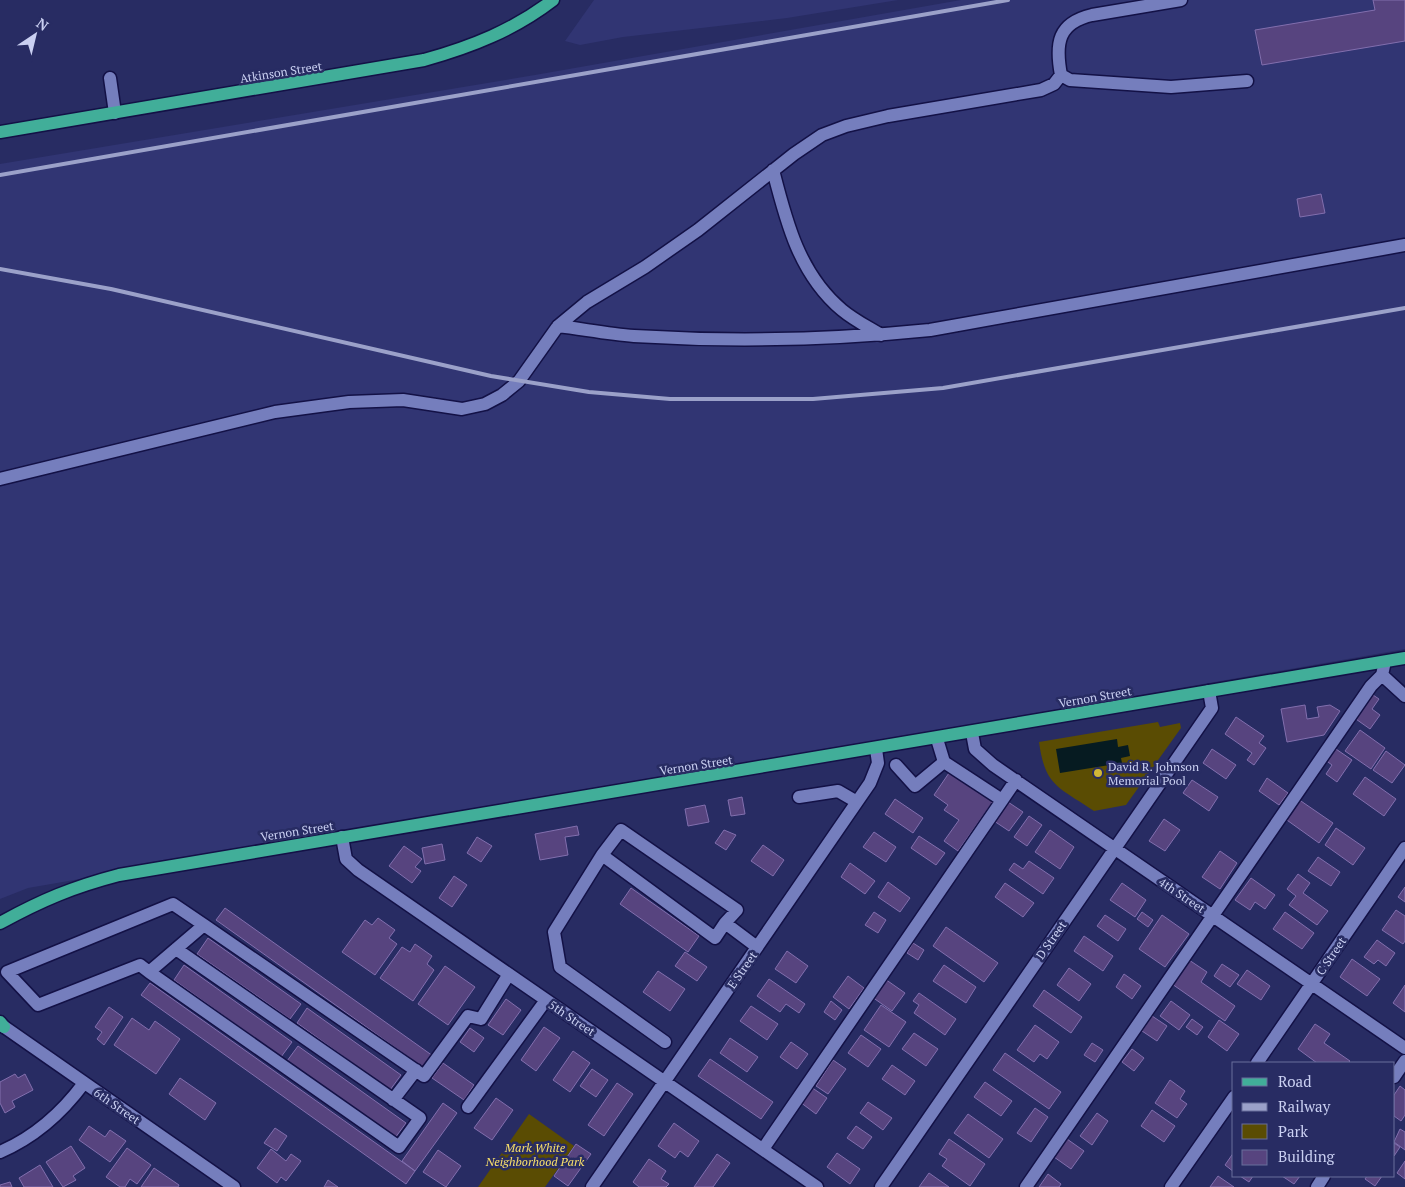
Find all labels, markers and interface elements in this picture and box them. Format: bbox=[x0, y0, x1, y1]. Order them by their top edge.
north arrow bbox=[10, 10, 60, 60]
text: N bbox=[33, 13, 53, 35]
street label: Atkinson Street bbox=[239, 58, 324, 86]
street label: Vernon Street bbox=[1057, 683, 1133, 711]
street label: Vernon Street bbox=[658, 752, 734, 778]
place label: David R. Johnson Memorial Pool bbox=[1108, 759, 1199, 788]
marker: David R. Johnson Memorial Pool bbox=[1092, 767, 1104, 779]
street label: Vernon Street bbox=[259, 818, 335, 844]
street label: 4th Street bbox=[1156, 874, 1209, 916]
street label: D Street bbox=[1032, 917, 1070, 962]
street label: C Street bbox=[1313, 934, 1349, 978]
street label: E Street bbox=[724, 948, 760, 991]
street label: 5th Street bbox=[546, 997, 599, 1039]
legend bbox=[1232, 1062, 1395, 1177]
text: Road bbox=[1278, 1071, 1311, 1091]
street label: 6th Street bbox=[91, 1085, 143, 1128]
text: Railway bbox=[1278, 1096, 1331, 1116]
text: Park bbox=[1278, 1121, 1308, 1141]
park label: Mark White Neighborhood Park bbox=[485, 1140, 585, 1169]
text: Building bbox=[1278, 1146, 1336, 1166]

